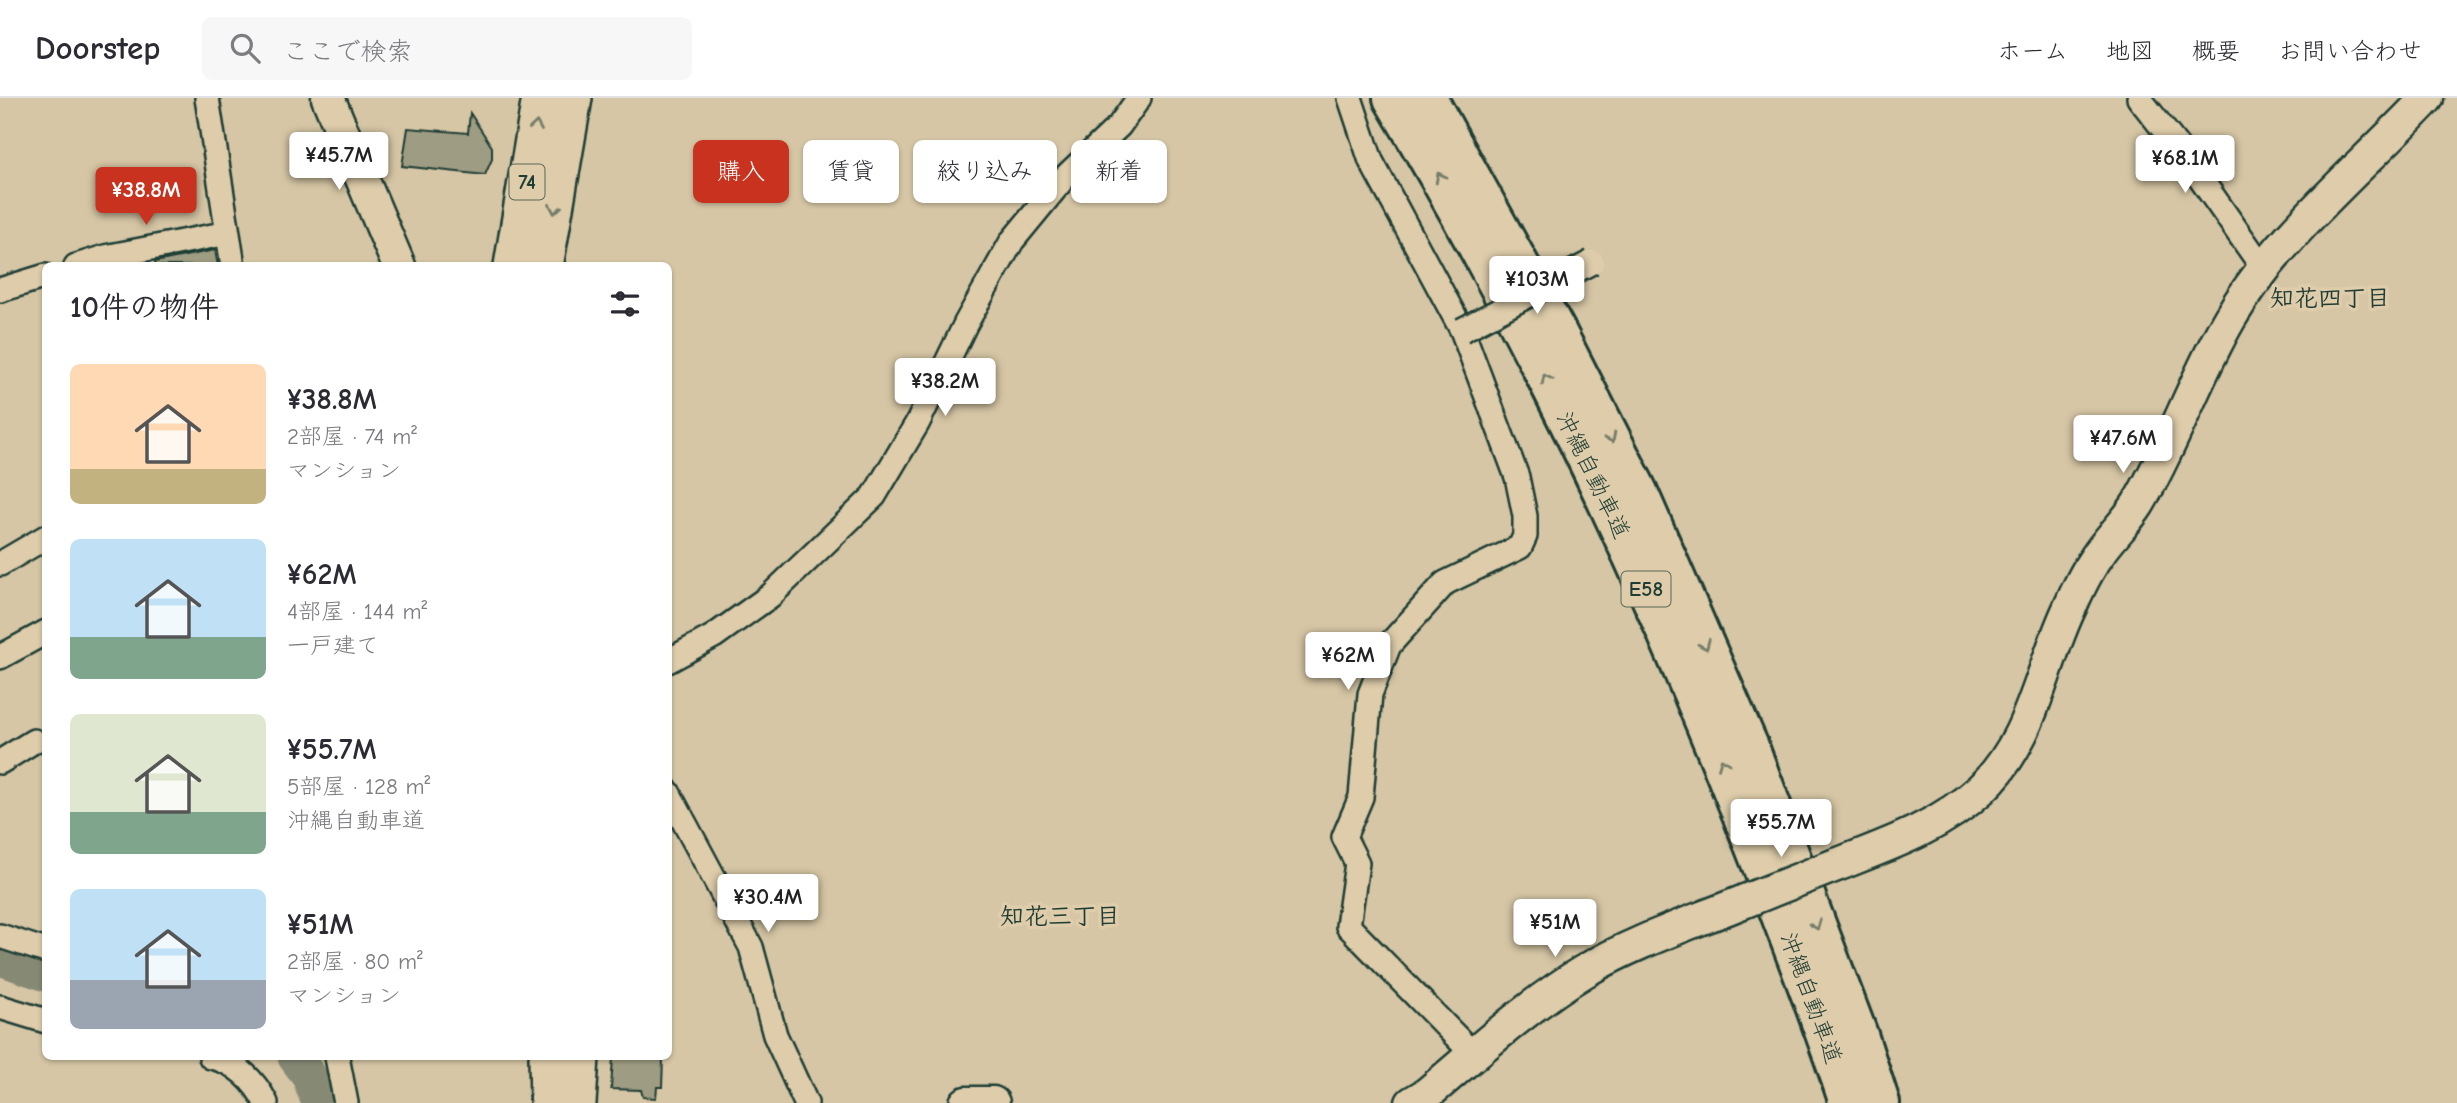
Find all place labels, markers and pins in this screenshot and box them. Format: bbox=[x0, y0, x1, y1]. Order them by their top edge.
pin: ¥45.7M bbox=[282, 132, 396, 192]
pin: ¥68.1M bbox=[2128, 136, 2242, 195]
pin: ¥38.8M bbox=[89, 167, 203, 227]
pin: ¥103M bbox=[1488, 256, 1586, 316]
pin: ¥38.2M bbox=[888, 358, 1002, 418]
pin: ¥47.6M bbox=[2066, 416, 2180, 475]
pin: ¥62M bbox=[1307, 632, 1389, 692]
pin: ¥55.7M bbox=[1724, 800, 1838, 859]
pin: ¥30.4M bbox=[711, 874, 825, 934]
pin: ¥51M bbox=[1514, 900, 1596, 959]

